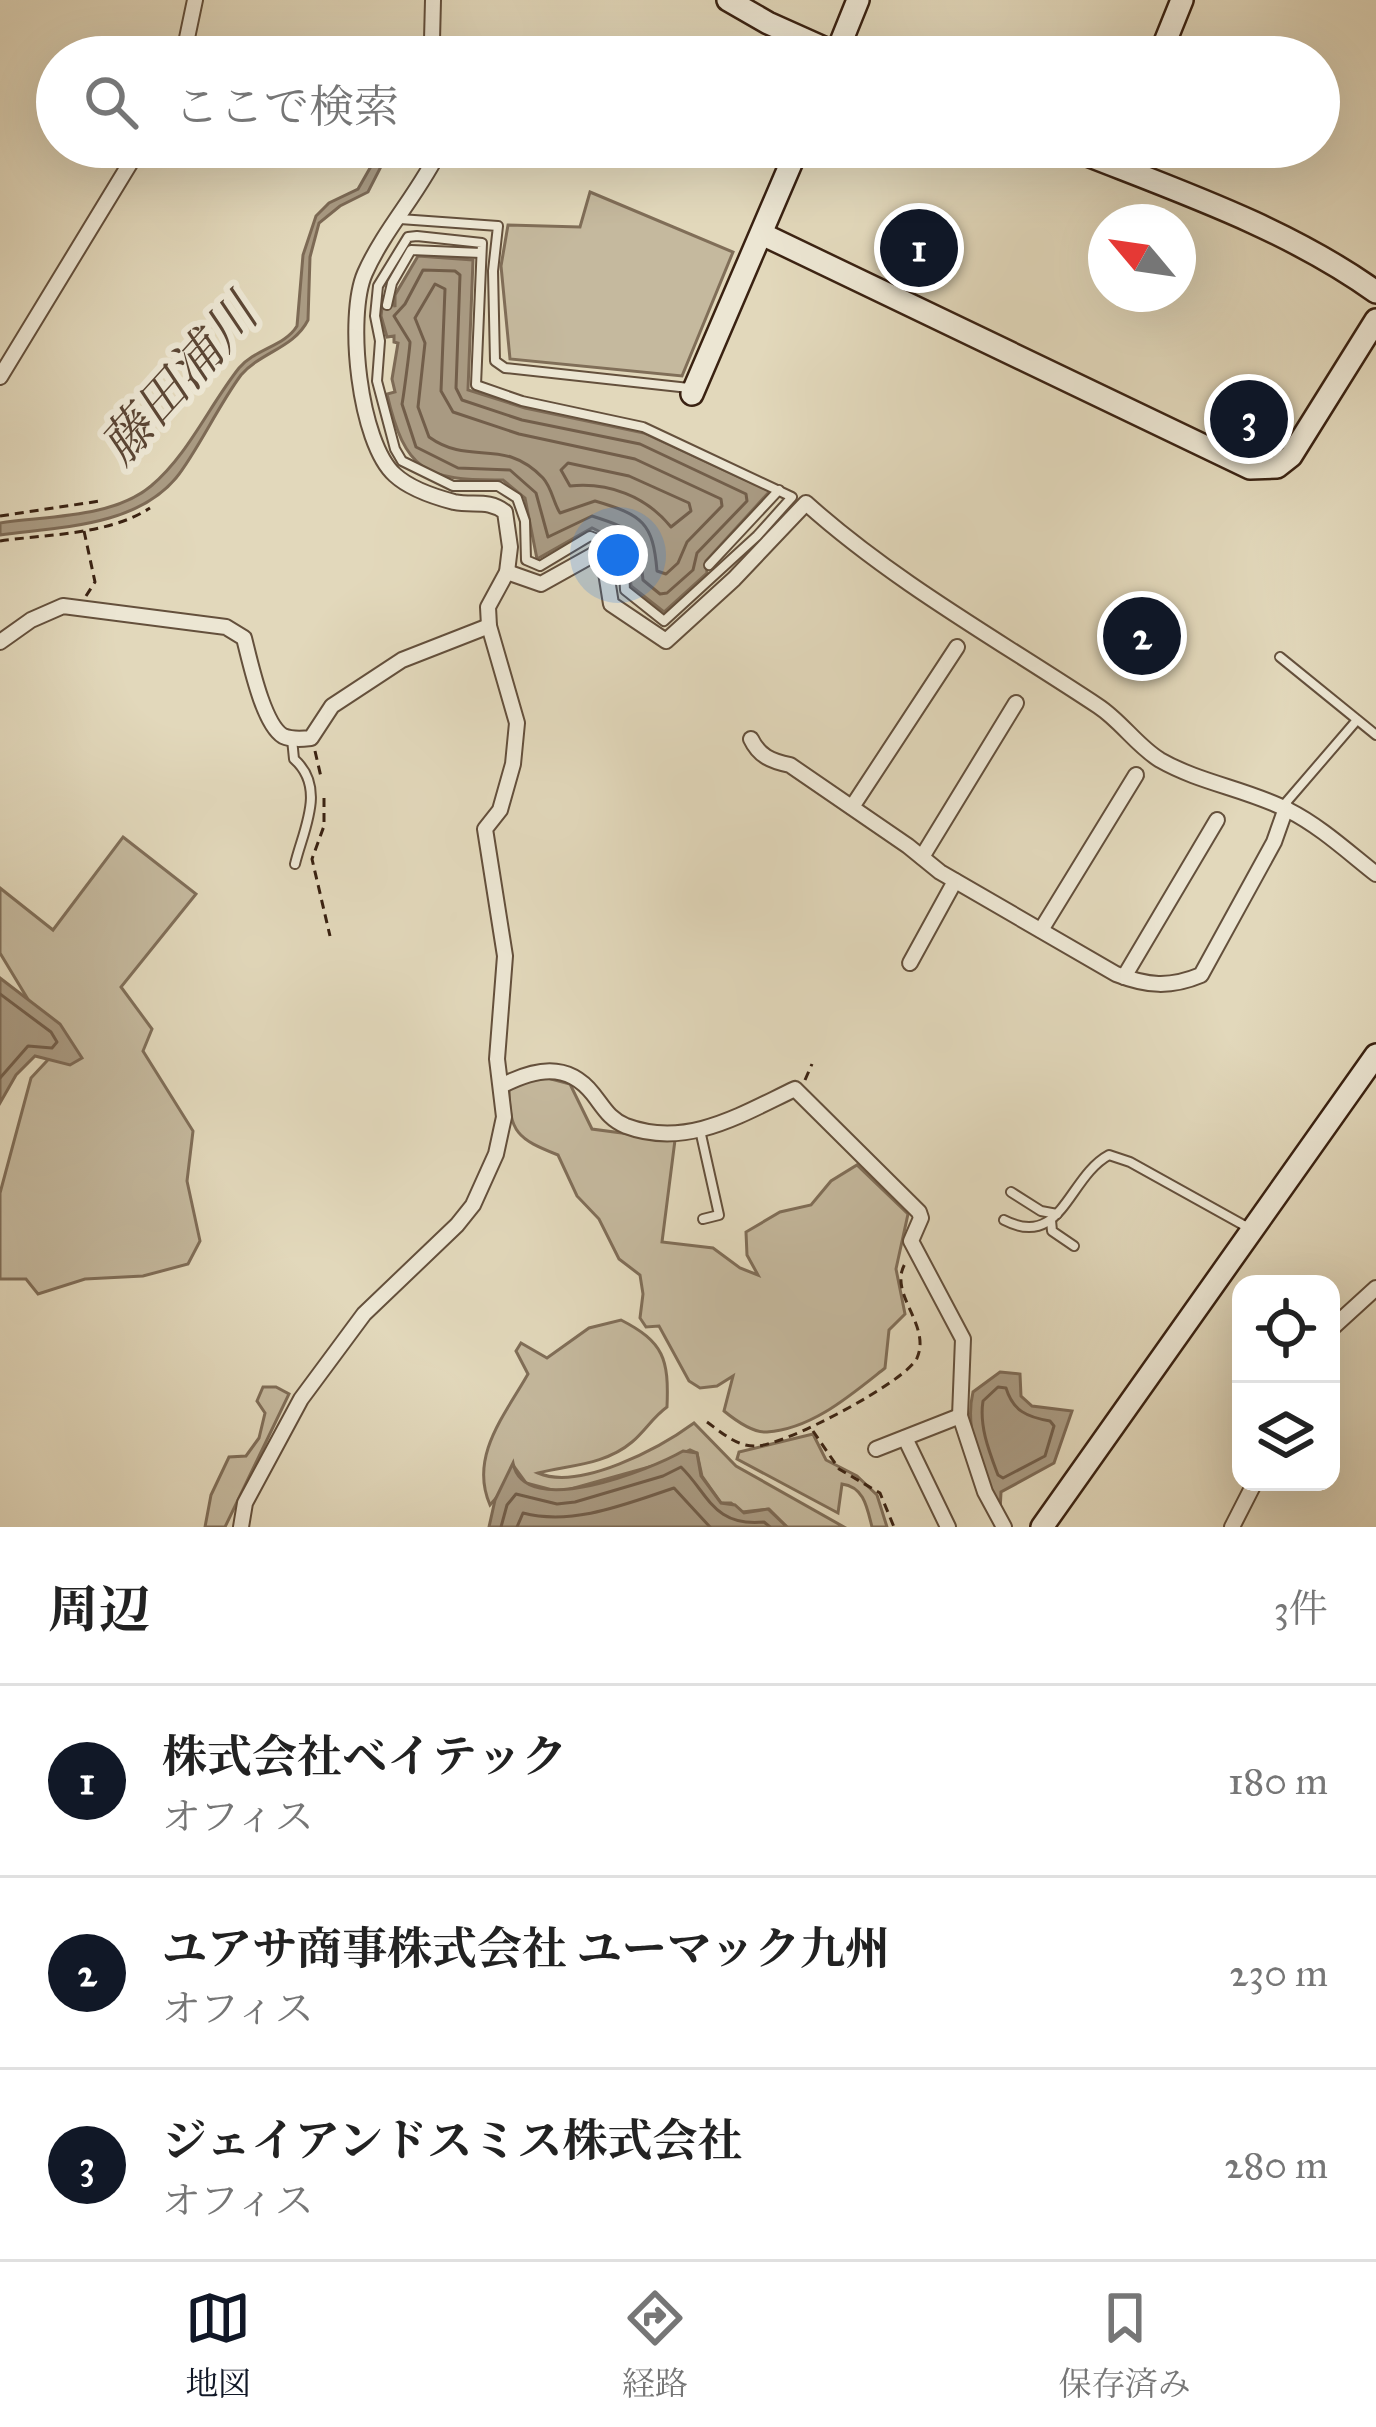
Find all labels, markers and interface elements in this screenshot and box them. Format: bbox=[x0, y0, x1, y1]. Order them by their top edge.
search box bbox=[36, 36, 1340, 168]
icon: search bbox=[78, 69, 144, 135]
text: ここで検索 bbox=[174, 79, 399, 134]
pin: 1 bbox=[880, 203, 958, 293]
north arrow bbox=[1088, 204, 1196, 312]
water label: 藤田浦川 bbox=[88, 280, 274, 477]
pin: 3 bbox=[1210, 374, 1288, 464]
your location bbox=[588, 525, 648, 585]
pin: 2 bbox=[1103, 591, 1181, 681]
map controls bbox=[1232, 1275, 1340, 1491]
button: locate bbox=[1232, 1275, 1340, 1383]
button: layers bbox=[1232, 1383, 1340, 1491]
text: 周辺 bbox=[48, 1579, 150, 1641]
text: 3件 bbox=[1273, 1585, 1328, 1633]
text: 株式会社ベイテック bbox=[162, 1729, 567, 1784]
text: 1 bbox=[79, 1757, 95, 1805]
text: 180 m bbox=[1228, 1757, 1328, 1805]
text: オフィス bbox=[162, 1793, 314, 1841]
text: ユアサ商事株式会社 ユーマック九州 bbox=[162, 1921, 890, 1976]
text: 2 bbox=[77, 1949, 97, 1997]
text: 230 m bbox=[1229, 1949, 1328, 1997]
text: オフィス bbox=[162, 1985, 314, 2033]
text: ジェイアンドスミス株式会社 bbox=[162, 2113, 743, 2168]
text: 3 bbox=[79, 2141, 95, 2189]
text: 280 m bbox=[1224, 2141, 1328, 2189]
text: オフィス bbox=[162, 2177, 314, 2225]
tab: 地図 bbox=[185, 2285, 251, 2404]
tab: 経路 bbox=[622, 2285, 688, 2404]
tab: 保存済み bbox=[1059, 2285, 1191, 2404]

